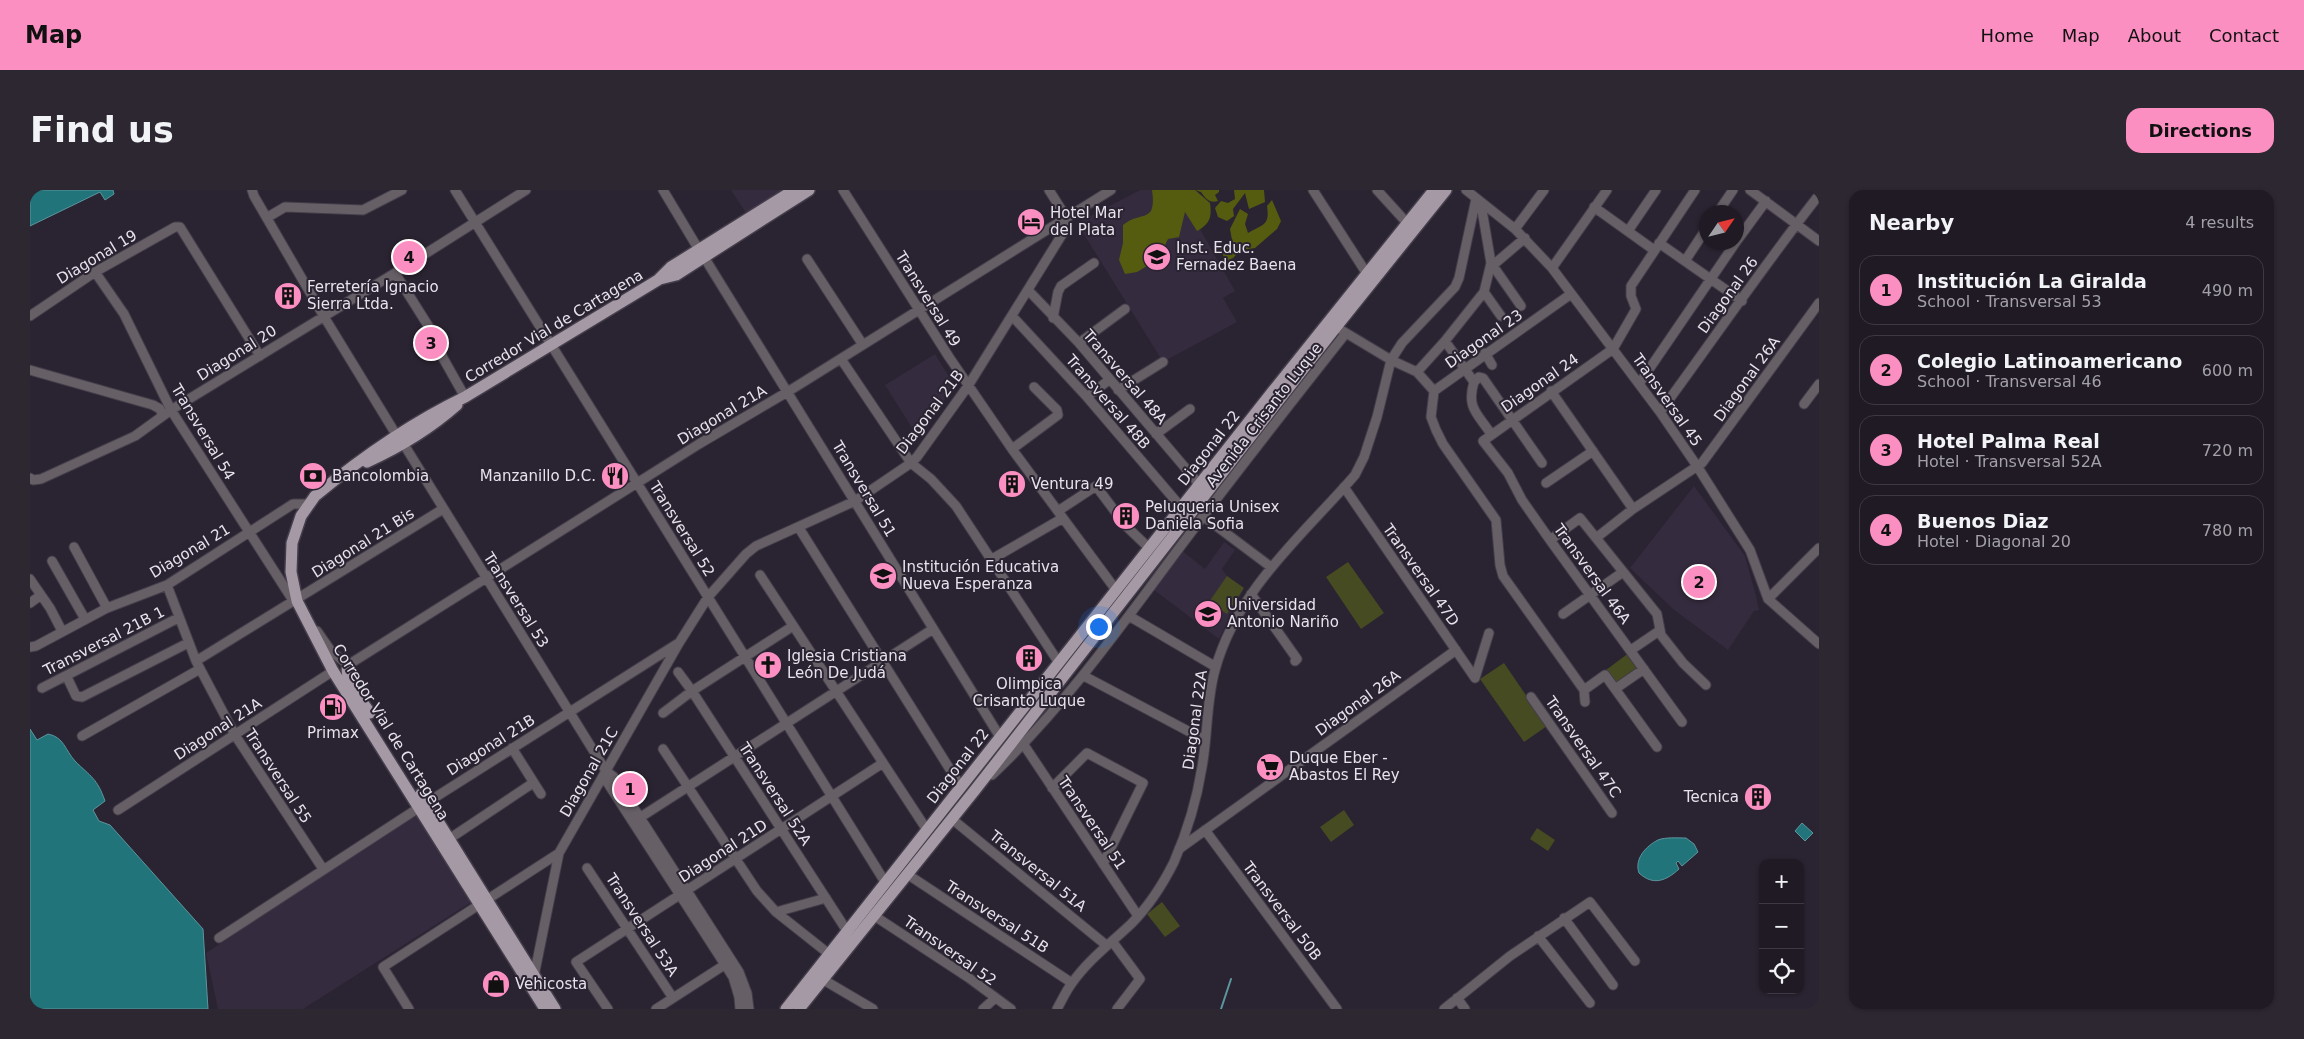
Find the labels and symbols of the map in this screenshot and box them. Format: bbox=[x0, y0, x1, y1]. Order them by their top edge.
place label: Hotel Mar del Plata bbox=[1050, 204, 1124, 239]
north arrow bbox=[1699, 205, 1744, 250]
hotel icon: Hotel Mar del Plata bbox=[1016, 207, 1046, 237]
street label: Diagonal 19 bbox=[54, 226, 140, 288]
pin: 4 bbox=[393, 238, 425, 276]
place label: Inst. Educ. Fernadez Baena bbox=[1176, 239, 1296, 274]
school or university icon: Inst. Educ. Fernadez Baena bbox=[1142, 242, 1172, 272]
street label: Transversal 49 bbox=[891, 247, 965, 350]
street label: Diagonal 26 bbox=[1694, 253, 1762, 337]
street label: Corredor Vial de Cartagena bbox=[462, 266, 646, 386]
place label: Ferretería Ignacio Sierra Ltda. bbox=[307, 278, 439, 313]
building icon: Ferretería Ignacio Sierra Ltda. bbox=[273, 281, 303, 311]
street label: Diagonal 23 bbox=[1442, 306, 1526, 372]
street label: Diagonal 20 bbox=[194, 321, 280, 385]
pin: 3 bbox=[415, 324, 447, 362]
street label: Transversal 48A bbox=[1078, 325, 1171, 428]
street label: Diagonal 26A bbox=[1710, 332, 1784, 425]
street label: Avenida Crisanto Luque bbox=[1202, 339, 1326, 491]
street label: Transversal 45 bbox=[1628, 349, 1706, 450]
street label: Transversal 48B bbox=[1061, 350, 1154, 453]
street label: Diagonal 24 bbox=[1498, 350, 1582, 416]
street label: Diagonal 21B bbox=[893, 366, 967, 458]
street label: Transversal 54 bbox=[167, 380, 239, 483]
street label: Diagonal 21A bbox=[674, 381, 770, 449]
street label: Diagonal 22 bbox=[1174, 407, 1244, 489]
street label: Transversal 51 bbox=[828, 437, 900, 540]
bank icon: Bancolombia bbox=[298, 461, 328, 491]
restaurant icon: Manzanillo D.C. bbox=[600, 461, 630, 491]
place label: Bancolombia bbox=[332, 467, 429, 485]
place label: Manzanillo D.C. bbox=[480, 467, 596, 485]
building icon: Ventura 49 bbox=[997, 469, 1027, 499]
place label: Ventura 49 bbox=[1031, 475, 1113, 493]
street label: Transversal 52 bbox=[645, 477, 719, 580]
place label: Peluqueria Unisex Daniela Sofia bbox=[1145, 498, 1279, 533]
building icon: Peluqueria Unisex Daniela Sofia bbox=[1111, 501, 1141, 531]
street label: Diagonal 21 Bis bbox=[308, 504, 418, 582]
street label: Diagonal 21 bbox=[147, 520, 233, 582]
street label: Transversal 47D bbox=[1378, 520, 1463, 630]
street label: Transversal 46A bbox=[1549, 520, 1635, 628]
street label: Transversal 53 bbox=[479, 548, 553, 651]
place label: Institución Educativa Nueva Esperanza bbox=[902, 558, 1059, 593]
school or university icon: Institución Educativa Nueva Esperanza bbox=[868, 561, 898, 591]
pin: 2 bbox=[1683, 563, 1715, 601]
place label: Universidad Antonio Nariño bbox=[1227, 596, 1339, 631]
school or university icon: Universidad Antonio Nariño bbox=[1193, 599, 1223, 629]
street label: Transversal 21B 1 bbox=[40, 603, 168, 680]
your location bbox=[1086, 614, 1112, 640]
street label: Corredor Vial de Cartagena bbox=[329, 641, 453, 823]
building icon: Olimpica Crisanto Luque bbox=[1014, 643, 1044, 673]
place label: Iglesia Cristiana León De Judá bbox=[787, 647, 907, 682]
church icon: Iglesia Cristiana León De Judá bbox=[753, 650, 783, 680]
street label: Diagonal 26A bbox=[1312, 666, 1405, 740]
street label: Diagonal 22A bbox=[1179, 668, 1211, 771]
place label: Olimpica Crisanto Luque bbox=[972, 675, 1086, 710]
fuel station icon: Primax bbox=[318, 692, 348, 722]
street label: Transversal 47C bbox=[1541, 692, 1625, 801]
street label: Diagonal 21A bbox=[171, 694, 266, 764]
street label: Diagonal 21B bbox=[444, 711, 538, 779]
place label: Primax bbox=[307, 724, 359, 742]
street label: Diagonal 21C bbox=[556, 724, 622, 820]
street label: Transversal 55 bbox=[240, 725, 315, 827]
street label: Diagonal 22 bbox=[923, 725, 993, 807]
street label: Transversal 52A bbox=[734, 738, 815, 850]
place label: Duque Eber - Abastos El Rey bbox=[1289, 749, 1400, 784]
supermarket icon: Duque Eber - Abastos El Rey bbox=[1255, 752, 1285, 782]
pin: 1 bbox=[614, 770, 646, 808]
street label: Transversal 51 bbox=[1054, 772, 1130, 873]
building icon: Tecnica bbox=[1743, 782, 1773, 812]
place label: Tecnica bbox=[1683, 788, 1739, 806]
street label: Diagonal 21D bbox=[675, 816, 771, 886]
street label: Transversal 51A bbox=[985, 826, 1091, 916]
street label: Transversal 50B bbox=[1238, 857, 1325, 964]
street label: Transversal 53A bbox=[601, 869, 682, 981]
street label: Transversal 51B bbox=[941, 876, 1052, 957]
street label: Transversal 52 bbox=[899, 912, 1000, 990]
shop icon: Vehicosta bbox=[481, 969, 511, 999]
place label: Vehicosta bbox=[515, 975, 587, 993]

